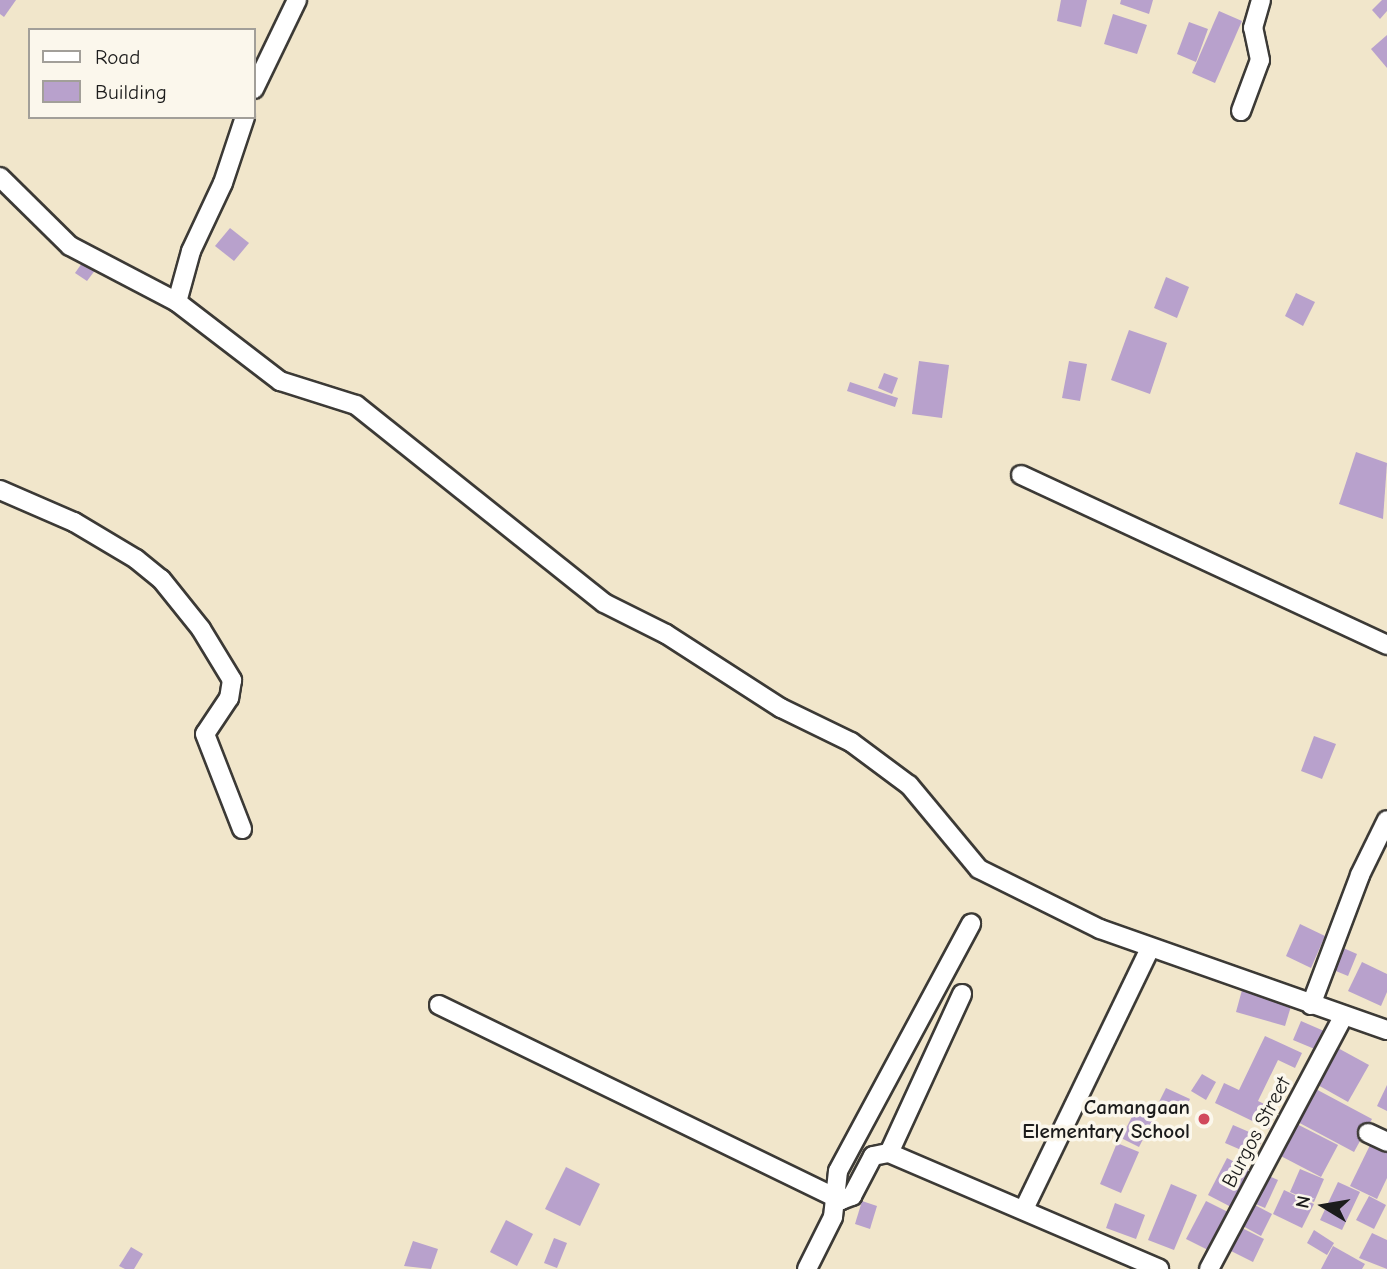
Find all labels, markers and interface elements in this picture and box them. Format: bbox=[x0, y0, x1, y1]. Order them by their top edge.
legend bbox=[28, 28, 256, 119]
text: Road bbox=[95, 45, 140, 69]
text: Building bbox=[95, 80, 167, 104]
street label: Burgos Street bbox=[1216, 1072, 1296, 1192]
place label: Camangaan Elementary School bbox=[1022, 1094, 1190, 1144]
marker: Camangaan Elementary School bbox=[1196, 1111, 1212, 1127]
north arrow bbox=[1289, 1171, 1359, 1241]
text: N bbox=[1291, 1194, 1315, 1210]

